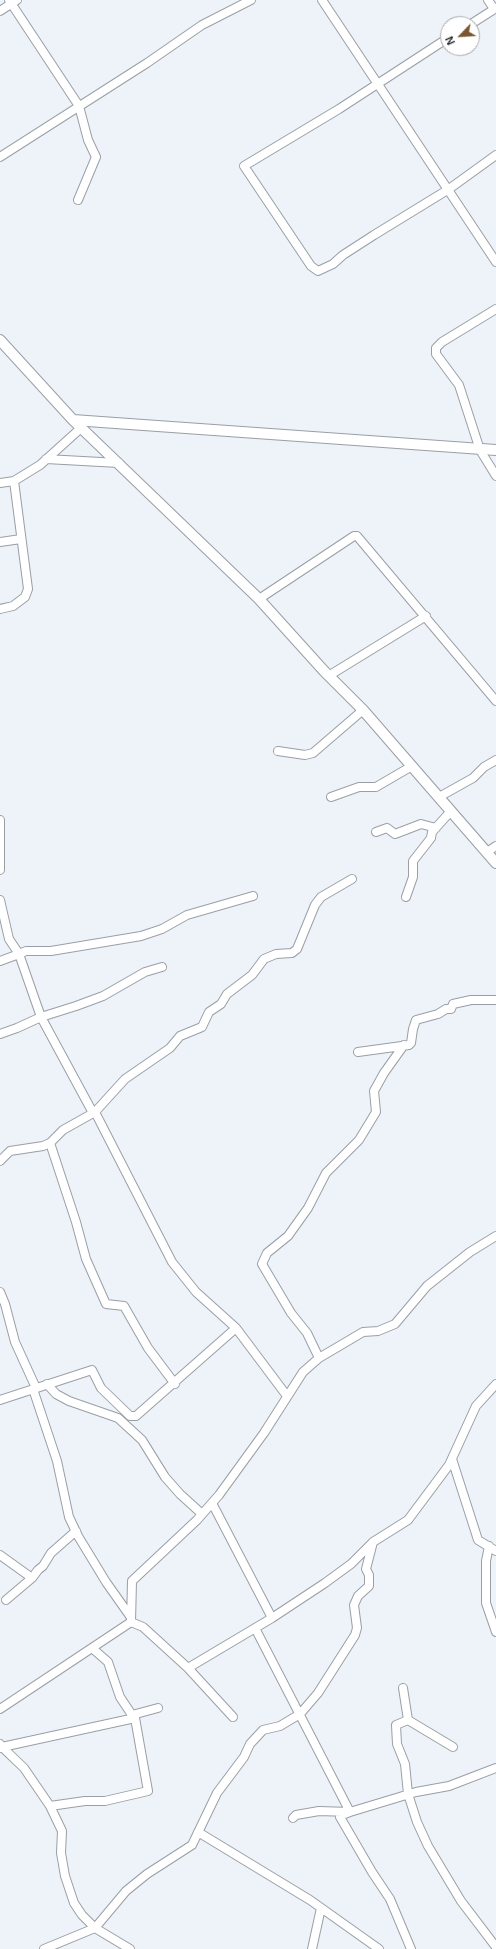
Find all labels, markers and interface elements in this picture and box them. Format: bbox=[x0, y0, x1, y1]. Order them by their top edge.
north arrow bbox=[440, 16, 480, 56]
text: N bbox=[443, 35, 457, 47]

